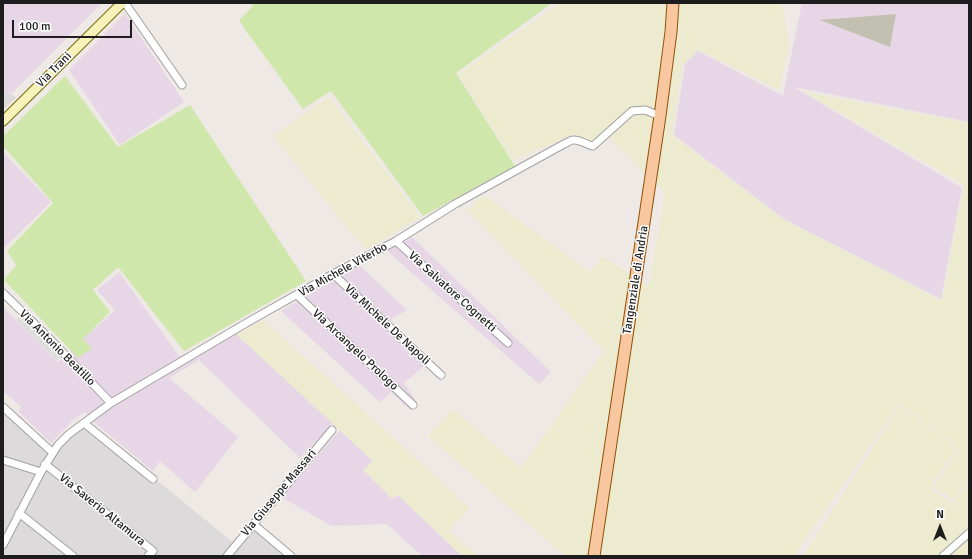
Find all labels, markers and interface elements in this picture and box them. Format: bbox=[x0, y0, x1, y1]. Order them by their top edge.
scale bar bbox=[14, 12, 134, 38]
text: 100 m bbox=[19, 19, 51, 34]
street label: Via Trani bbox=[33, 49, 75, 91]
street label: Tangenziale di Andria bbox=[620, 225, 652, 335]
street label: Via Michele Viterbo bbox=[296, 240, 390, 300]
street label: Via Salvatore Cognetti bbox=[405, 249, 499, 335]
street label: Via Michele De Napoli bbox=[341, 282, 433, 368]
street label: Via Arcangelo Prologo bbox=[309, 306, 401, 394]
street label: Via Antonio Beatillo bbox=[16, 307, 98, 389]
street label: Via Giuseppe Massari bbox=[238, 447, 320, 539]
street label: Via Saverio Altamura bbox=[56, 471, 148, 549]
north arrow bbox=[920, 507, 960, 547]
text: N bbox=[936, 508, 944, 521]

